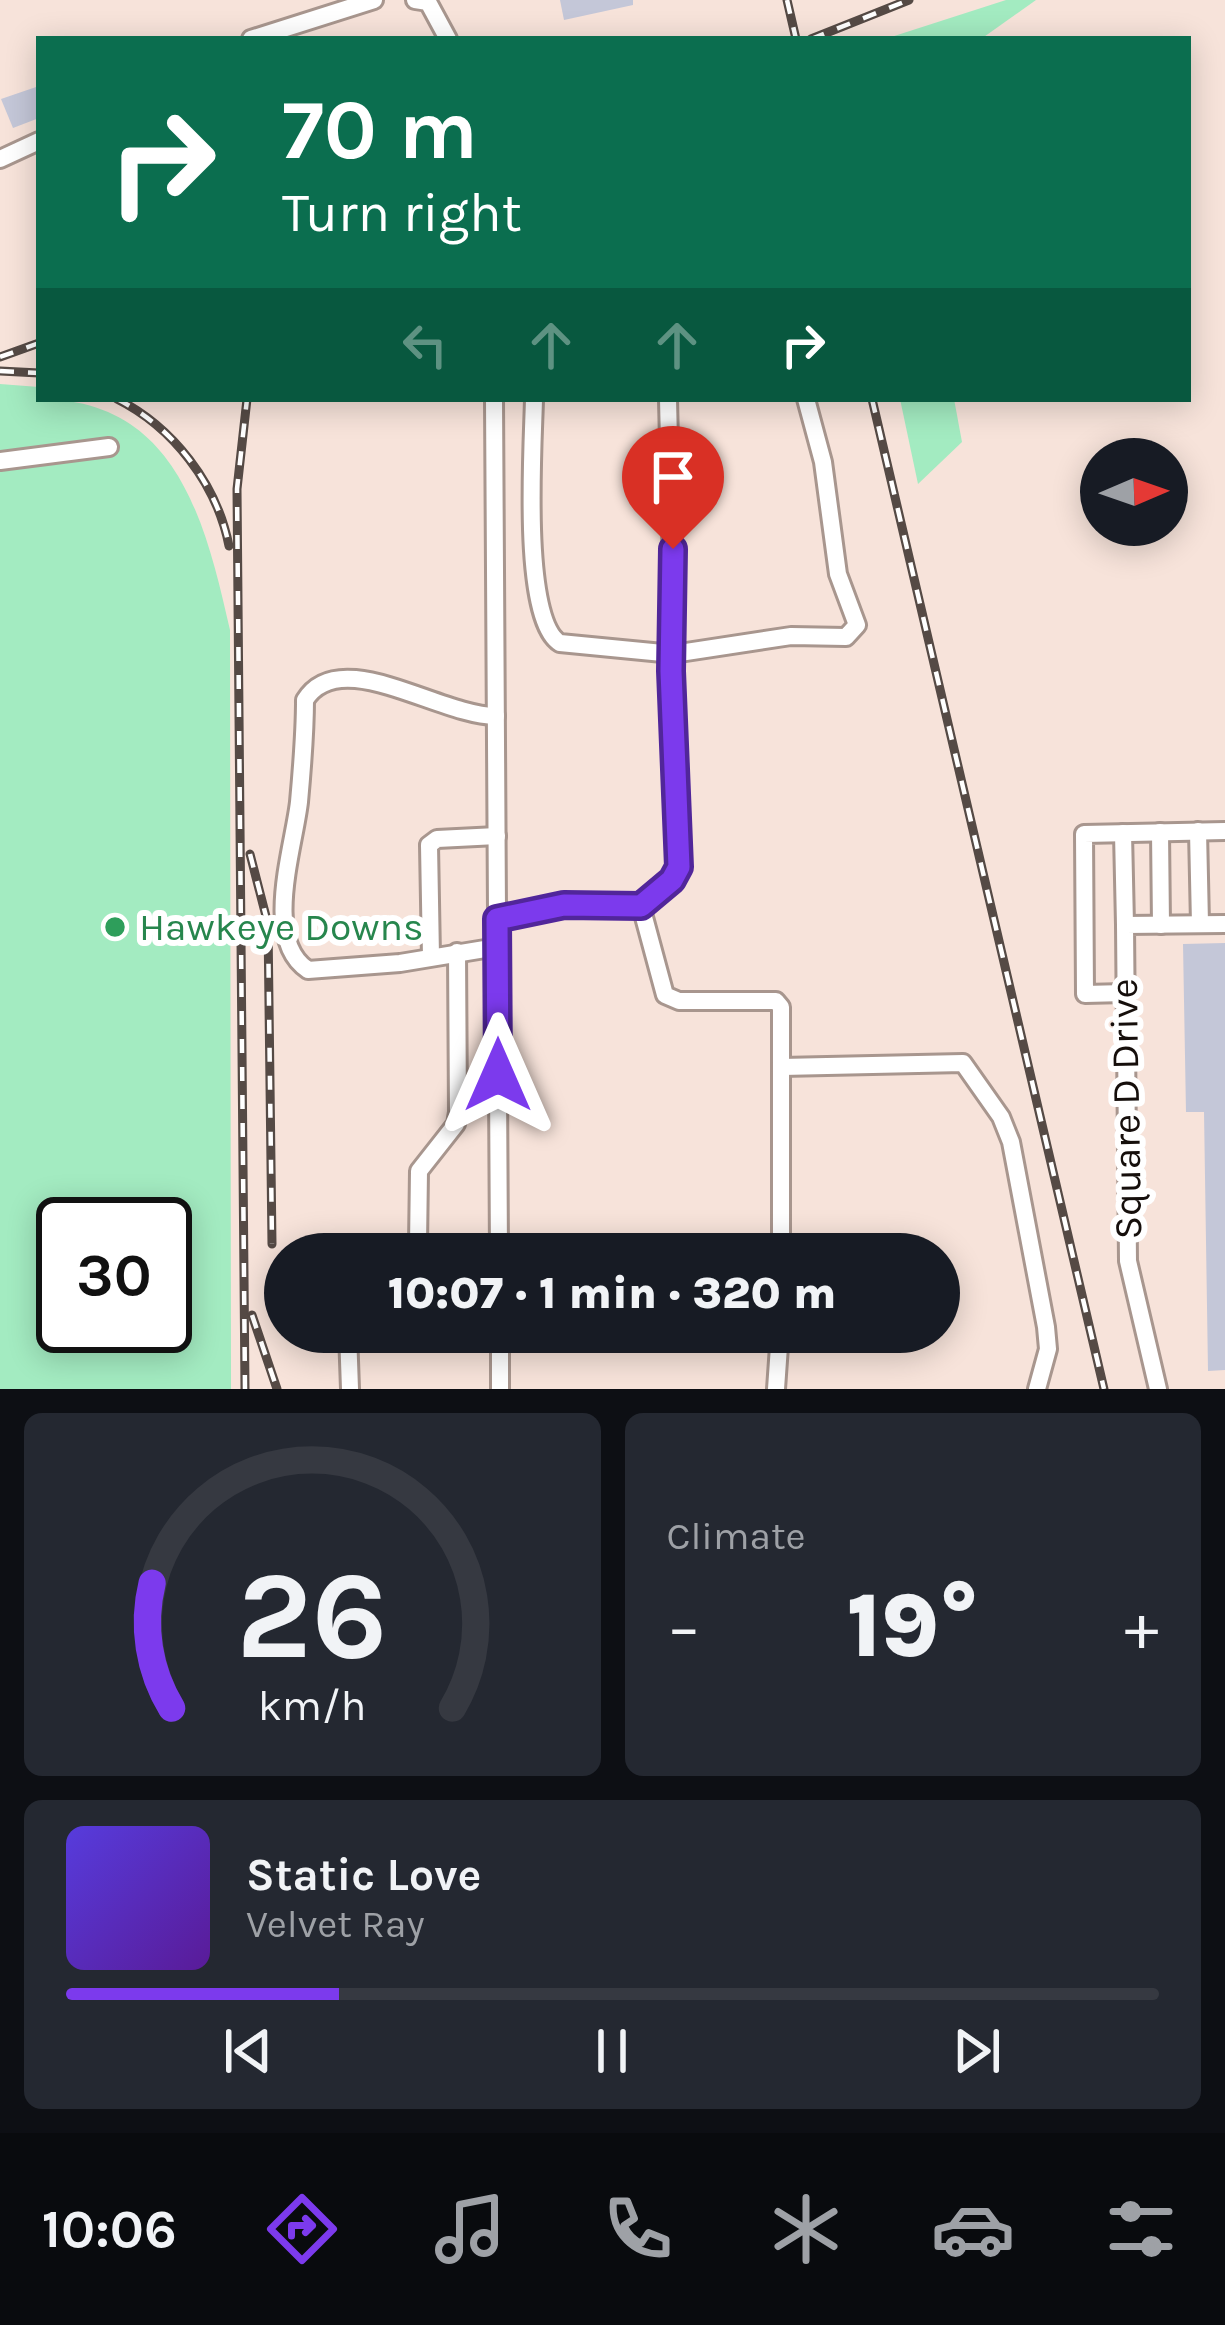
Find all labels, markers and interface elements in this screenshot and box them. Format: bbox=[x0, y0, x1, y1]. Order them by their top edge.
text: 70 m bbox=[282, 81, 478, 179]
icon: right bbox=[84, 84, 240, 240]
text: Turn right bbox=[282, 181, 522, 245]
icon: left bbox=[392, 312, 458, 378]
icon: ahead bbox=[518, 312, 584, 378]
icon: ahead bbox=[644, 312, 710, 378]
icon: right bbox=[770, 312, 836, 378]
pin bbox=[622, 426, 724, 549]
north arrow bbox=[1080, 438, 1188, 546]
map controls bbox=[1080, 438, 1188, 546]
icon: arrive bbox=[640, 444, 706, 510]
place label: Hawkeye Downs bbox=[139, 904, 424, 950]
marker: Hawkeye Downs bbox=[102, 914, 128, 940]
street label: Square D Drive bbox=[1101, 978, 1151, 1240]
position arrow bbox=[435, 1012, 561, 1138]
speed limit sign: 30 bbox=[36, 1197, 192, 1353]
text: 10:07 · 1 min · 320 m bbox=[388, 1267, 836, 1319]
text: Climate bbox=[667, 1513, 806, 1559]
text: 26 bbox=[237, 1543, 388, 1688]
text: 19° bbox=[847, 1573, 979, 1679]
text: − bbox=[667, 1588, 701, 1666]
text: + bbox=[1124, 1588, 1159, 1666]
text: km/h bbox=[258, 1680, 367, 1730]
text: Static Love bbox=[246, 1849, 481, 1901]
text: Velvet Ray bbox=[246, 1901, 425, 1947]
icon: previous bbox=[215, 2018, 281, 2084]
icon: pause bbox=[579, 2018, 645, 2084]
icon: next bbox=[944, 2018, 1010, 2084]
icon: directions bbox=[260, 2187, 344, 2271]
icon: music bbox=[428, 2187, 512, 2271]
icon: phone bbox=[596, 2187, 680, 2271]
icon: climate bbox=[764, 2187, 848, 2271]
icon: car bbox=[931, 2187, 1015, 2271]
icon: filters bbox=[1099, 2187, 1183, 2271]
text: 10:06 bbox=[42, 2197, 177, 2261]

